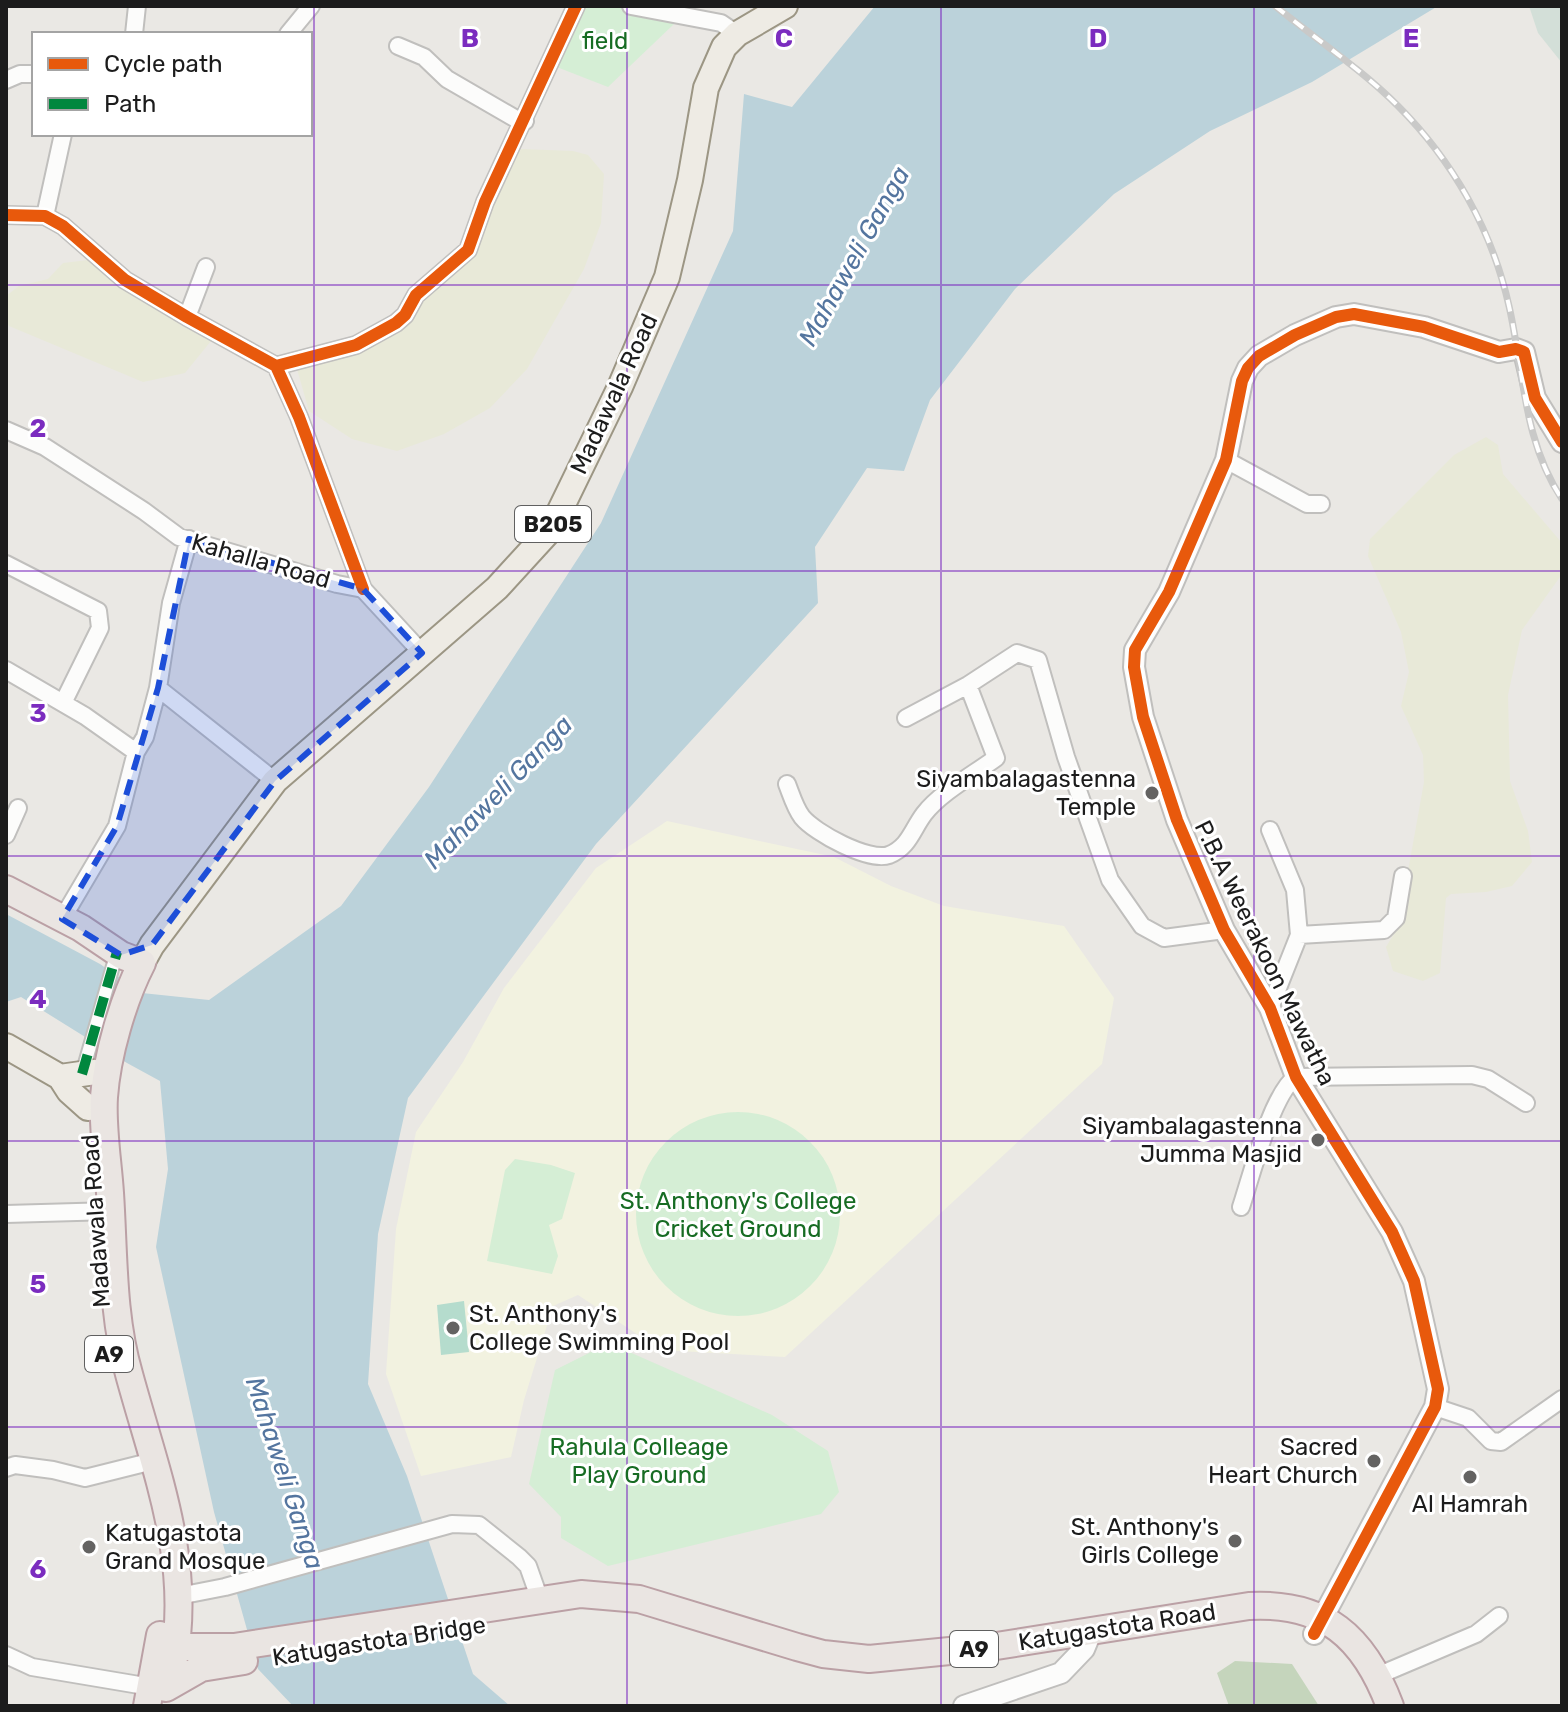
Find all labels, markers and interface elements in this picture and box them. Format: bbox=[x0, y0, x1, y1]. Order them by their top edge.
text: B bbox=[461, 23, 479, 54]
text: C bbox=[775, 23, 793, 54]
text: D bbox=[1089, 23, 1107, 54]
text: E bbox=[1403, 23, 1419, 54]
park label: field bbox=[582, 27, 628, 55]
legend bbox=[32, 32, 312, 136]
text: Cycle path bbox=[104, 50, 223, 78]
text: Path bbox=[104, 90, 156, 118]
water label: Mahaweli Ganga bbox=[792, 161, 917, 351]
street label: Madawala Road bbox=[565, 309, 663, 479]
text: 2 bbox=[30, 413, 46, 444]
road number: B205 bbox=[515, 506, 591, 542]
street label: Kahalla Road bbox=[188, 528, 334, 594]
text: 3 bbox=[29, 698, 47, 729]
water label: Mahaweli Ganga bbox=[418, 709, 579, 875]
place label: Siyambalagastenna Temple bbox=[916, 765, 1136, 821]
marker: Siyambalagastenna Temple bbox=[1143, 784, 1161, 802]
street label: P.B.A Weerakoon Mawatha bbox=[1189, 816, 1341, 1090]
text: 4 bbox=[29, 984, 47, 1015]
place label: Siyambalagastenna Jumma Masjid bbox=[1082, 1112, 1302, 1168]
marker: Siyambalagastenna Jumma Masjid bbox=[1309, 1131, 1327, 1149]
street label: Madawala Road bbox=[76, 1133, 116, 1309]
park label: St. Anthony's College Cricket Ground bbox=[620, 1187, 856, 1243]
text: 5 bbox=[30, 1269, 46, 1300]
place label: St. Anthony's College Swimming Pool bbox=[469, 1300, 729, 1356]
marker: St. Anthony's College Swimming Pool bbox=[444, 1319, 462, 1337]
road number: A9 bbox=[85, 1336, 133, 1372]
water label: Mahaweli Ganga bbox=[239, 1373, 330, 1573]
park label: Rahula Colleage Play Ground bbox=[550, 1433, 728, 1489]
place label: Sacred Heart Church bbox=[1208, 1433, 1358, 1489]
marker: Sacred Heart Church bbox=[1365, 1452, 1383, 1470]
marker: Al Hamrah bbox=[1461, 1468, 1479, 1486]
place label: Al Hamrah bbox=[1412, 1490, 1528, 1518]
place label: St. Anthony's Girls College bbox=[1071, 1513, 1219, 1569]
place label: Katugastota Grand Mosque bbox=[105, 1519, 265, 1575]
marker: St. Anthony's Girls College bbox=[1226, 1532, 1244, 1550]
marker: Katugastota Grand Mosque bbox=[80, 1538, 98, 1556]
text: 6 bbox=[30, 1554, 47, 1585]
street label: Katugastota Road bbox=[1016, 1598, 1218, 1656]
street label: Katugastota Bridge bbox=[270, 1610, 488, 1672]
road number: A9 bbox=[950, 1631, 998, 1667]

